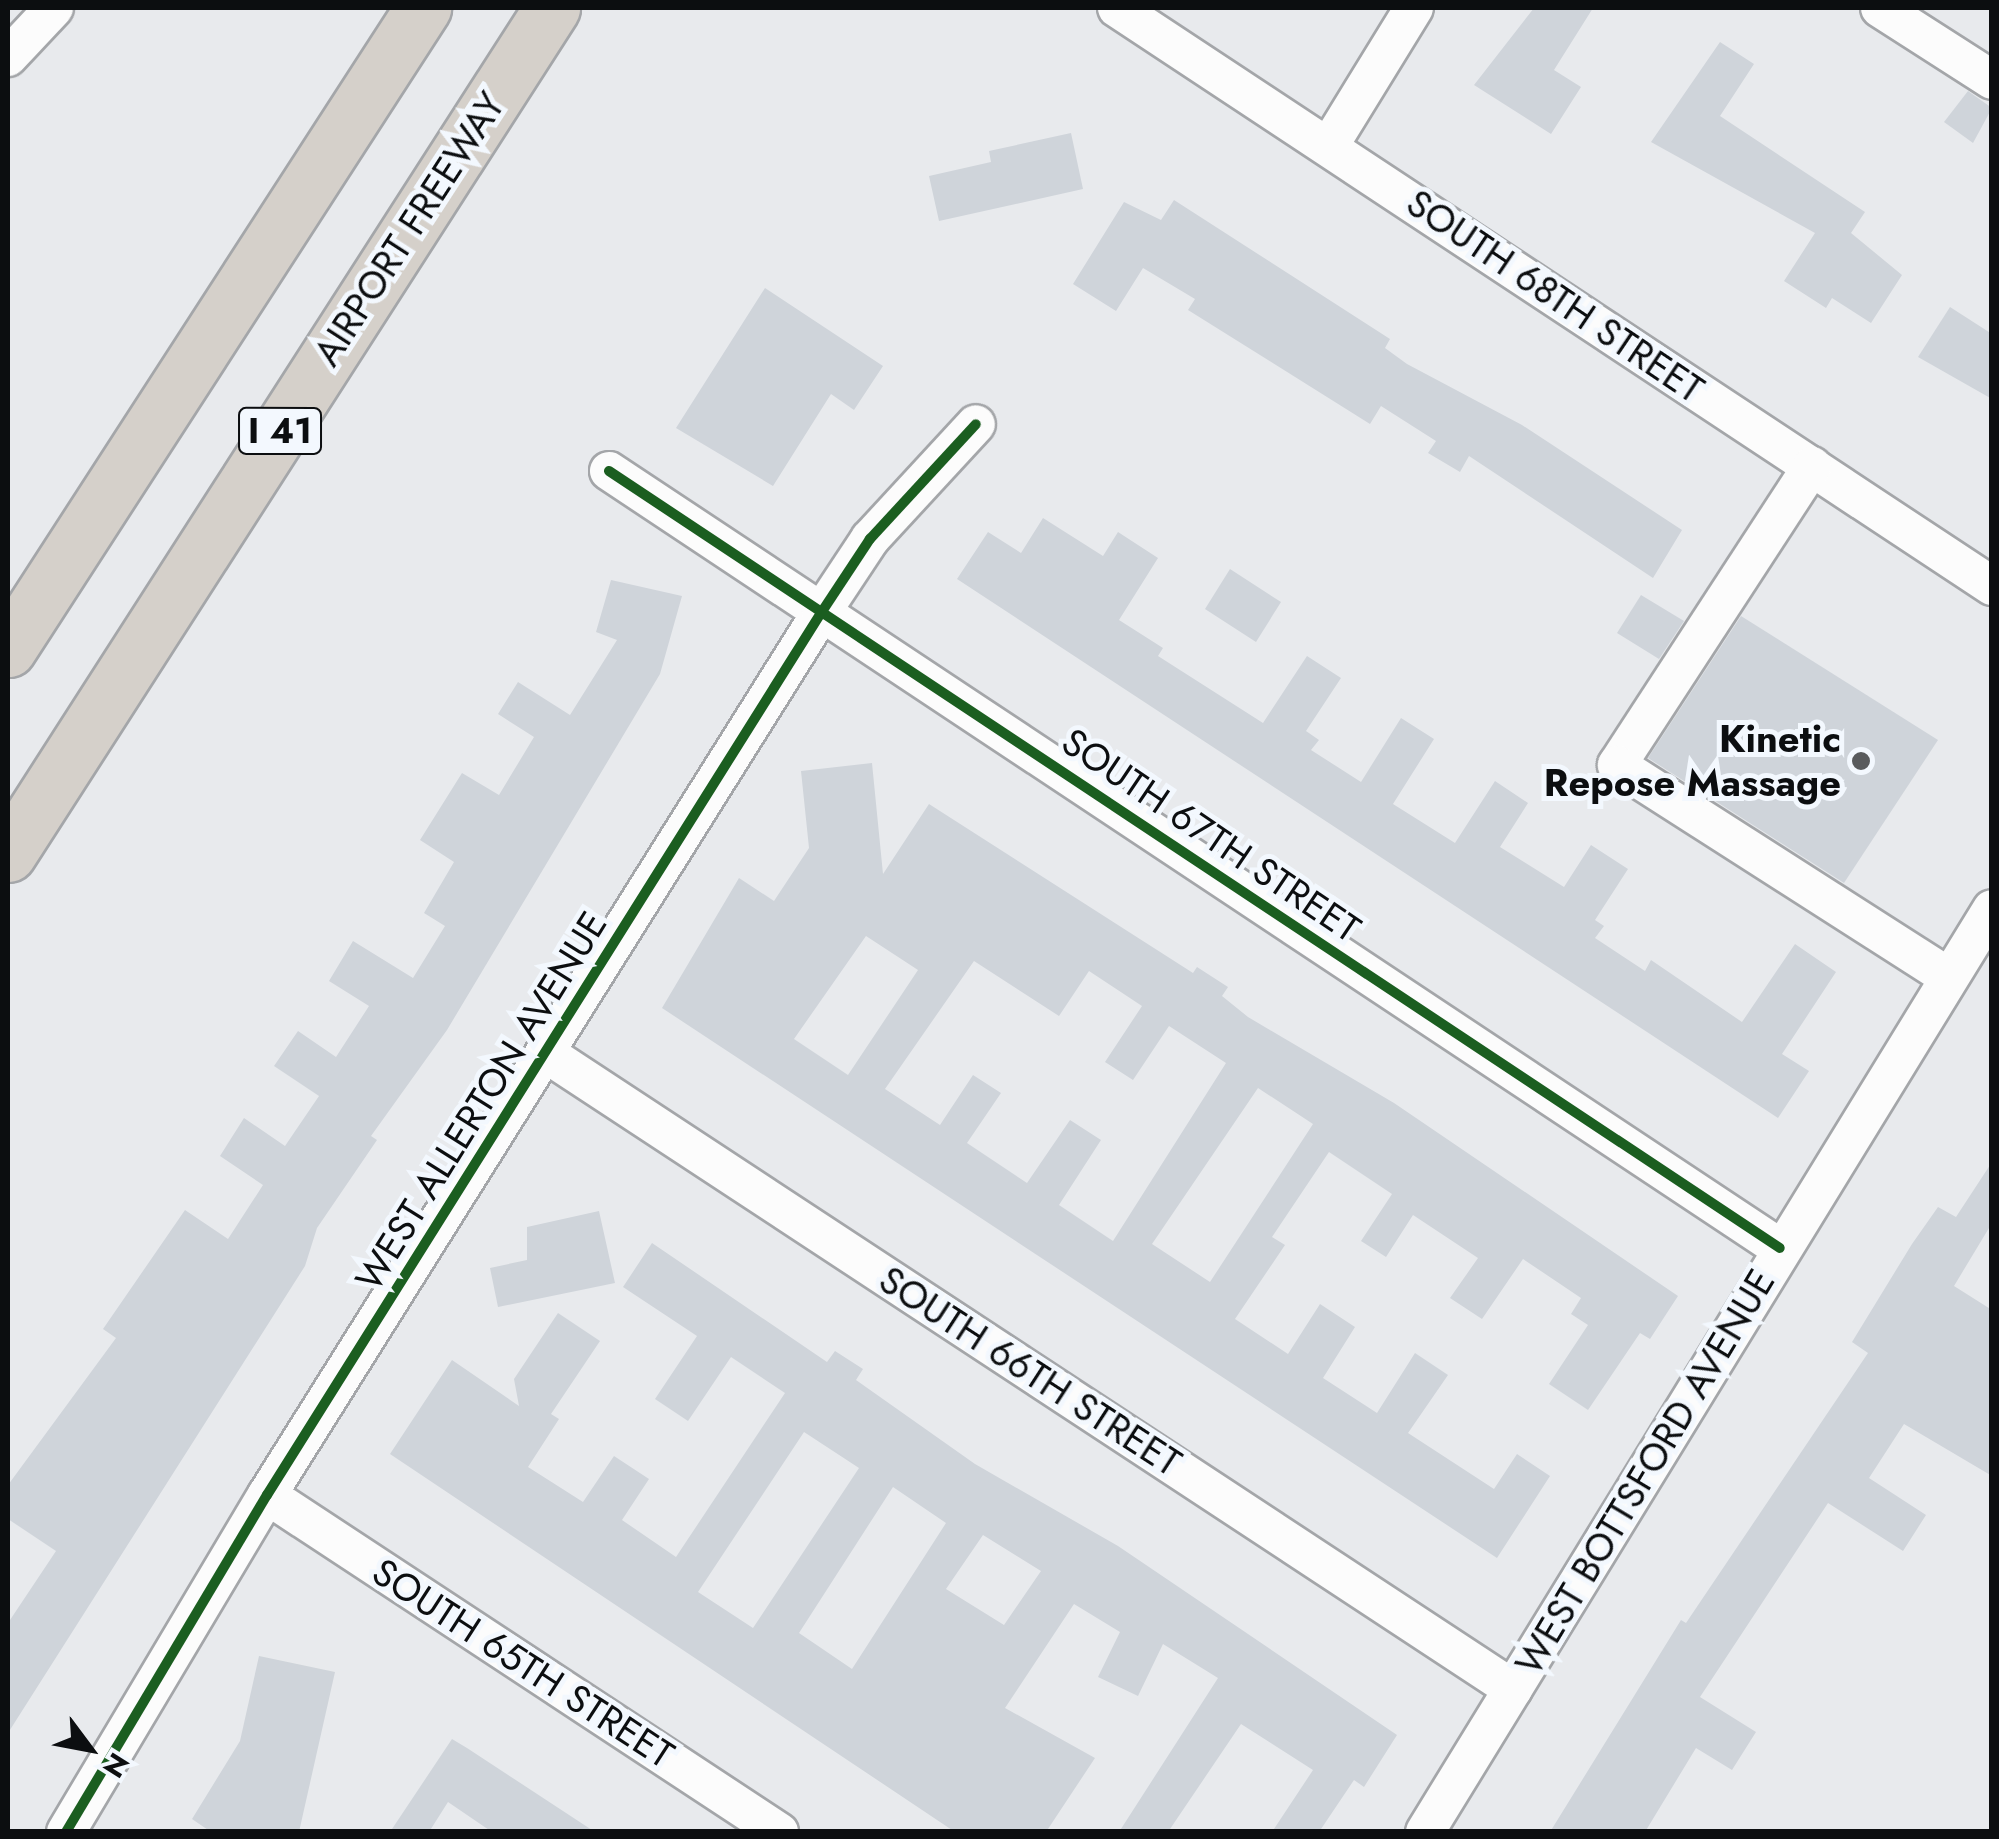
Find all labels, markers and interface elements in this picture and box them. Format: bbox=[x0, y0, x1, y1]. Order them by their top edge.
street label: AIRPORT FREEWAY bbox=[304, 84, 514, 374]
street label: SOUTH 68TH STREET bbox=[1398, 180, 1712, 412]
road number: I 41 bbox=[238, 401, 322, 461]
place label: Kinetic Repose Massage bbox=[1544, 716, 1841, 806]
street label: SOUTH 67TH STREET bbox=[1053, 718, 1369, 952]
marker: Kinetic Repose Massage bbox=[1850, 750, 1872, 772]
street label: WEST ALLERTON AVENUE bbox=[346, 903, 616, 1299]
street label: SOUTH 66TH STREET bbox=[871, 1257, 1189, 1485]
street label: WEST BOTTSFORD AVENUE bbox=[1506, 1261, 1784, 1683]
street label: SOUTH 65TH STREET bbox=[364, 1549, 682, 1777]
north arrow bbox=[40, 1699, 140, 1799]
text: N bbox=[93, 1745, 139, 1785]

